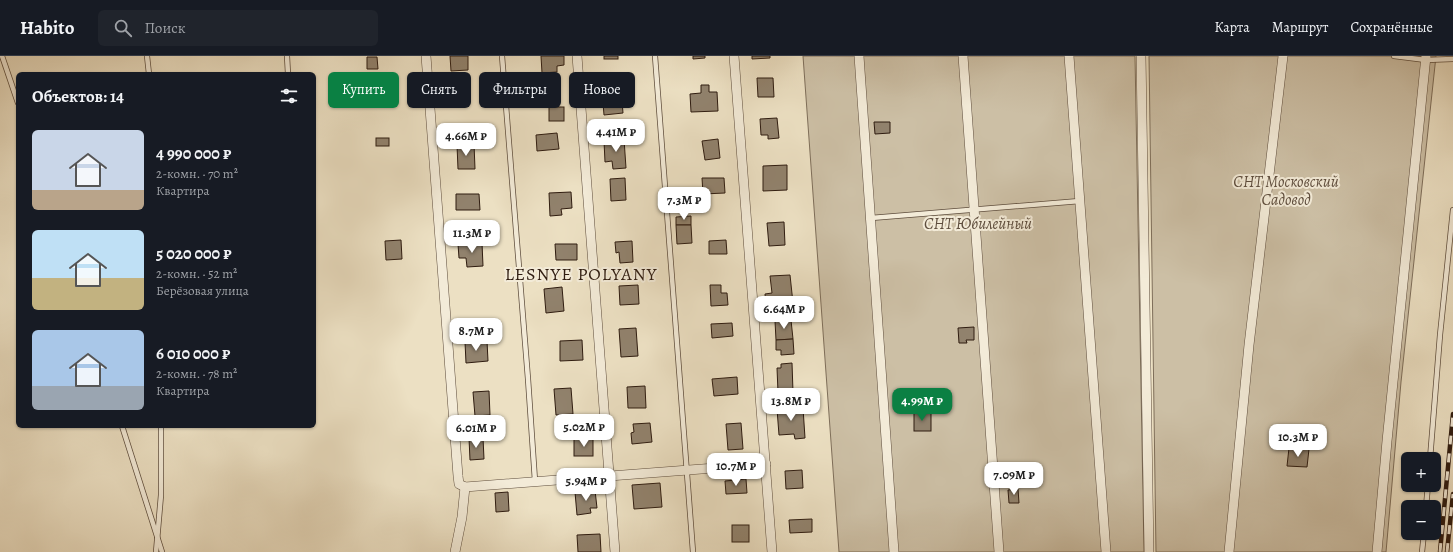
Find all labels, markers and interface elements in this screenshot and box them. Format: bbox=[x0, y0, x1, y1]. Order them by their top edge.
search box bbox=[98, 10, 378, 46]
text: Habito bbox=[20, 15, 74, 41]
icon: search bbox=[112, 17, 134, 39]
text: Поиск bbox=[144, 18, 186, 38]
text: Карта bbox=[1215, 18, 1250, 37]
text: Маршрут bbox=[1272, 18, 1328, 37]
text: Сохранённые bbox=[1350, 18, 1433, 37]
chip: Купить bbox=[328, 72, 399, 108]
chip: Снять bbox=[407, 72, 471, 108]
chip: Фильтры bbox=[479, 72, 561, 108]
chip: Новое bbox=[569, 72, 635, 108]
text: Объектов: 14 bbox=[32, 85, 124, 108]
icon: filters bbox=[278, 85, 300, 107]
pin: 4.41M ₽ bbox=[579, 119, 653, 153]
pin: 4.66M ₽ bbox=[429, 123, 503, 157]
text: 4.41M ₽ bbox=[596, 123, 636, 140]
text: 4.66M ₽ bbox=[445, 127, 487, 144]
text: 4 990 000 ₽ bbox=[156, 142, 231, 165]
icon: home bbox=[64, 146, 112, 194]
text: 2-комн. · 70 m² bbox=[156, 165, 238, 182]
park label: СНТ Московский Садовод bbox=[1233, 171, 1339, 211]
text: Квартира bbox=[156, 182, 210, 199]
pin: 7.3M ₽ bbox=[651, 187, 717, 221]
text: 7.3M ₽ bbox=[667, 191, 701, 208]
park label: СНТ Юбилейный bbox=[924, 213, 1032, 235]
pin: 11.3M ₽ bbox=[435, 220, 509, 254]
text: 11.3M ₽ bbox=[453, 224, 491, 241]
text: 5 020 000 ₽ bbox=[156, 242, 232, 265]
icon: home bbox=[64, 246, 112, 294]
district label: LESNYE POLYANY bbox=[505, 262, 658, 286]
text: 2-комн. · 52 m² bbox=[156, 265, 237, 282]
text: Берёзовая улица bbox=[156, 282, 249, 299]
pin: 6.64M ₽ bbox=[747, 296, 821, 330]
text: 6.64M ₽ bbox=[763, 300, 805, 317]
pin: 8.7M ₽ bbox=[443, 318, 509, 352]
text: 8.7M ₽ bbox=[458, 322, 494, 339]
text: 6 010 000 ₽ bbox=[156, 342, 230, 365]
icon: home bbox=[64, 346, 112, 394]
text: 2-комн. · 78 m² bbox=[156, 365, 237, 382]
text: Квартира bbox=[156, 382, 210, 399]
pin: 13.8M ₽ bbox=[754, 388, 828, 422]
pin: 4.99M ₽ bbox=[885, 388, 959, 422]
text: 13.8M ₽ bbox=[771, 392, 811, 409]
text: 4.99M ₽ bbox=[901, 392, 943, 409]
pin: 5.02M ₽ bbox=[547, 414, 621, 448]
pin: 6.01M ₽ bbox=[439, 415, 513, 449]
text: 5.02M ₽ bbox=[563, 418, 605, 435]
text: 6.01M ₽ bbox=[456, 419, 496, 436]
pin: 10.3M ₽ bbox=[1261, 424, 1335, 458]
text: 10.3M ₽ bbox=[1278, 428, 1318, 445]
map controls bbox=[1401, 452, 1441, 540]
button: + bbox=[1401, 452, 1441, 492]
pin: 10.7M ₽ bbox=[699, 453, 773, 487]
text: 10.7M ₽ bbox=[716, 457, 756, 474]
pin: 7.09M ₽ bbox=[977, 462, 1051, 496]
text: 7.09M ₽ bbox=[993, 466, 1035, 483]
pin: 5.94M ₽ bbox=[549, 468, 623, 502]
text: 5.94M ₽ bbox=[565, 472, 607, 489]
button: − bbox=[1401, 500, 1441, 540]

